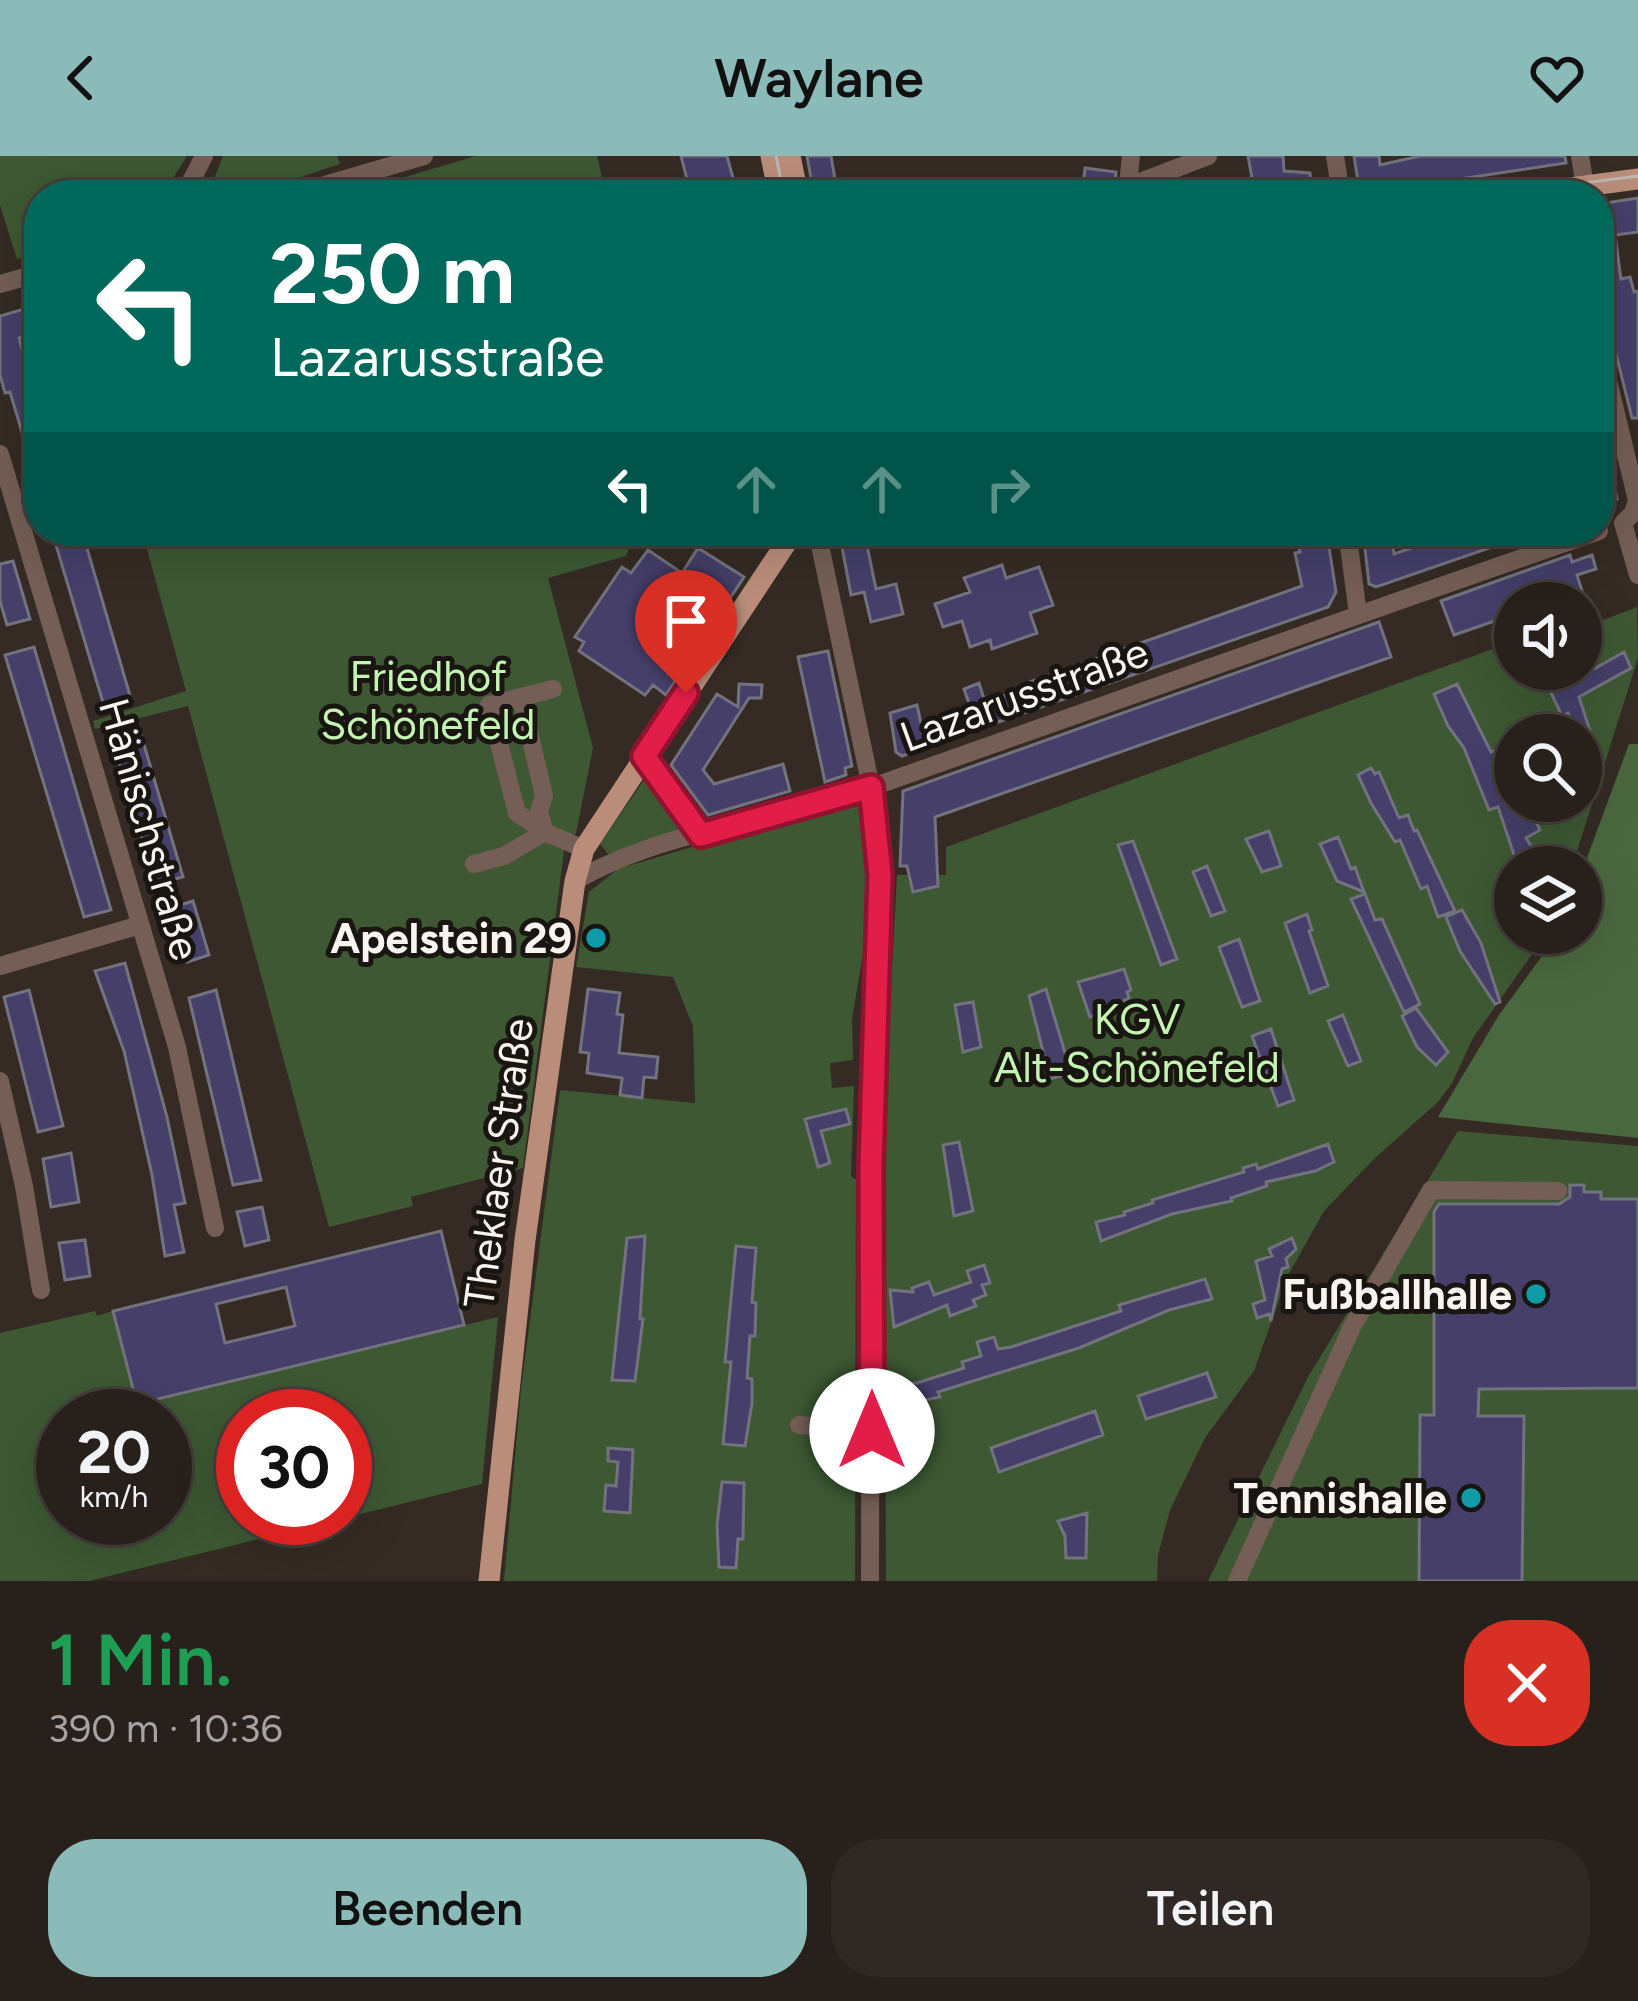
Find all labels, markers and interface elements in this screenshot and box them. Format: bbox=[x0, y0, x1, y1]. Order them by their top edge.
icon: back bbox=[48, 45, 114, 111]
icon: heart bbox=[1524, 45, 1590, 111]
text: Waylane bbox=[714, 46, 924, 111]
text: 250 m bbox=[270, 223, 515, 324]
icon: left bbox=[72, 228, 228, 384]
text: Lazarusstraße bbox=[270, 325, 605, 390]
icon: left bbox=[597, 456, 663, 522]
icon: ahead bbox=[723, 456, 789, 522]
icon: ahead bbox=[849, 456, 915, 522]
icon: right bbox=[975, 456, 1041, 522]
pin bbox=[635, 570, 737, 693]
map controls bbox=[1494, 582, 1602, 954]
button: sound bbox=[1494, 582, 1602, 690]
icon: arrive bbox=[653, 588, 719, 654]
street label: Lazarusstraße bbox=[893, 626, 1155, 763]
park label: Friedhof Schönefeld bbox=[321, 651, 535, 750]
street label: Hänischstraße bbox=[88, 693, 211, 966]
button: search bbox=[1494, 714, 1602, 822]
button: layers bbox=[1494, 846, 1602, 954]
place label: Apelstein 29 bbox=[330, 913, 572, 964]
marker: Apelstein 29 bbox=[583, 925, 609, 951]
park label: KGV Alt-Schönefeld bbox=[994, 994, 1280, 1093]
street label: Theklaer Straße bbox=[453, 1015, 544, 1311]
place label: Fußballhalle bbox=[1282, 1269, 1512, 1320]
marker: Fußballhalle bbox=[1523, 1281, 1549, 1307]
position arrow bbox=[809, 1368, 935, 1494]
speed limit sign: 30 bbox=[216, 1389, 372, 1545]
text: 20 bbox=[77, 1416, 151, 1488]
place label: Tennishalle bbox=[1233, 1473, 1447, 1524]
text: km/h bbox=[80, 1478, 148, 1515]
marker: Tennishalle bbox=[1458, 1485, 1484, 1511]
text: 1 Min. bbox=[48, 1617, 232, 1703]
button: close bbox=[1464, 1620, 1590, 1746]
text: 390 m · 10:36 bbox=[48, 1705, 283, 1752]
button: Beenden bbox=[48, 1839, 807, 1977]
button: Teilen bbox=[831, 1839, 1590, 1977]

